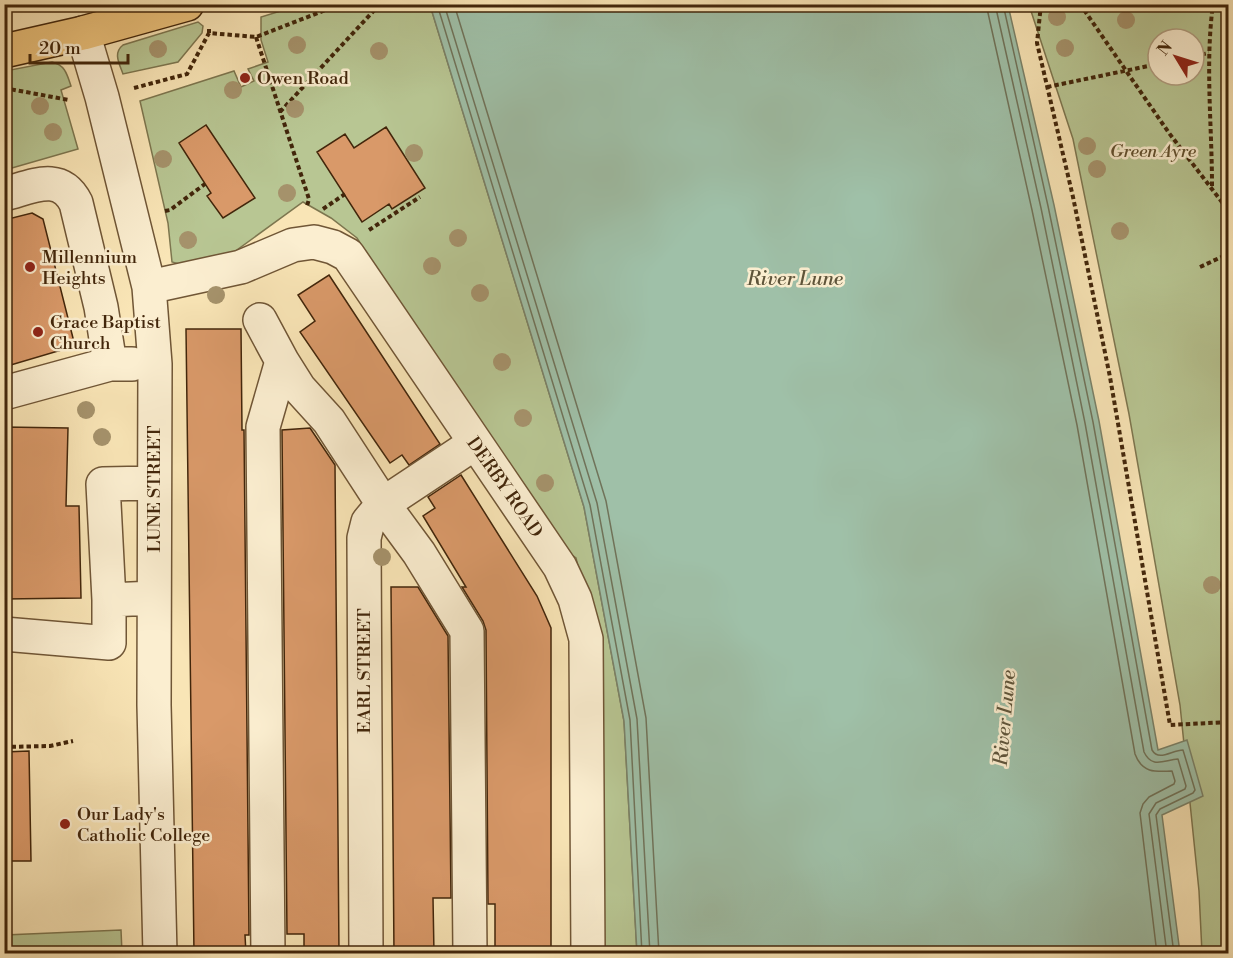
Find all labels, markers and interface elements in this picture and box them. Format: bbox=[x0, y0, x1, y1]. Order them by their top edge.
scale bar bbox=[30, 27, 128, 65]
north arrow bbox=[1146, 27, 1206, 87]
text: 20 m bbox=[39, 37, 81, 60]
text: N bbox=[1153, 37, 1177, 60]
place label: Owen Road bbox=[257, 67, 349, 90]
marker: Owen Road bbox=[238, 71, 252, 85]
park label: Green Ayre bbox=[1110, 140, 1197, 163]
place label: Millennium Heights bbox=[42, 246, 137, 290]
marker: Millennium Heights bbox=[23, 260, 37, 274]
water label: River Lune bbox=[746, 267, 844, 292]
place label: Grace Baptist Church bbox=[50, 311, 161, 355]
marker: Grace Baptist Church bbox=[31, 325, 45, 339]
street label: LUNE STREET bbox=[143, 425, 166, 552]
street label: DERBY ROAD bbox=[461, 432, 548, 542]
street label: EARL STREET bbox=[353, 608, 376, 734]
water label: River Lune bbox=[989, 668, 1022, 768]
place label: Our Lady's Catholic College bbox=[77, 803, 210, 847]
marker: Our Lady's Catholic College bbox=[58, 817, 72, 831]

